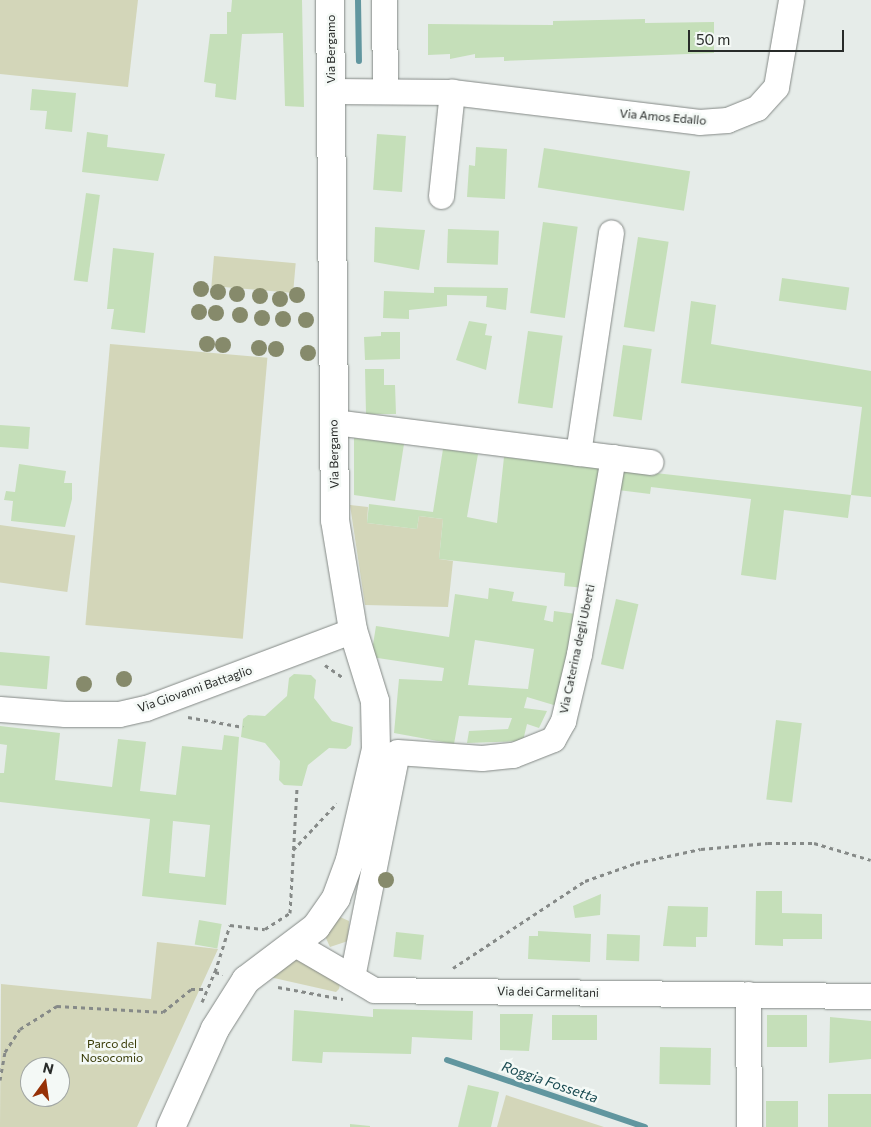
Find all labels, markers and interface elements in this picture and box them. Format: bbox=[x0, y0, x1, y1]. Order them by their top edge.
street label: Via Bergamo bbox=[324, 14, 338, 84]
scale bar bbox=[691, 20, 847, 52]
text: 50 m bbox=[696, 30, 730, 48]
street label: Via Amos Edallo bbox=[619, 106, 707, 128]
street label: Via Bergamo bbox=[326, 419, 342, 489]
street label: Via Caterina degli Uberti bbox=[556, 583, 598, 715]
street label: Via Giovanni Battaglio bbox=[136, 663, 254, 715]
street label: Via dei Carmelitani bbox=[497, 984, 599, 1000]
park label: Parco del Nosocomio bbox=[81, 1037, 143, 1065]
north arrow bbox=[20, 1057, 70, 1107]
text: N bbox=[41, 1058, 56, 1077]
water label: Roggia Fossetta bbox=[500, 1058, 600, 1106]

